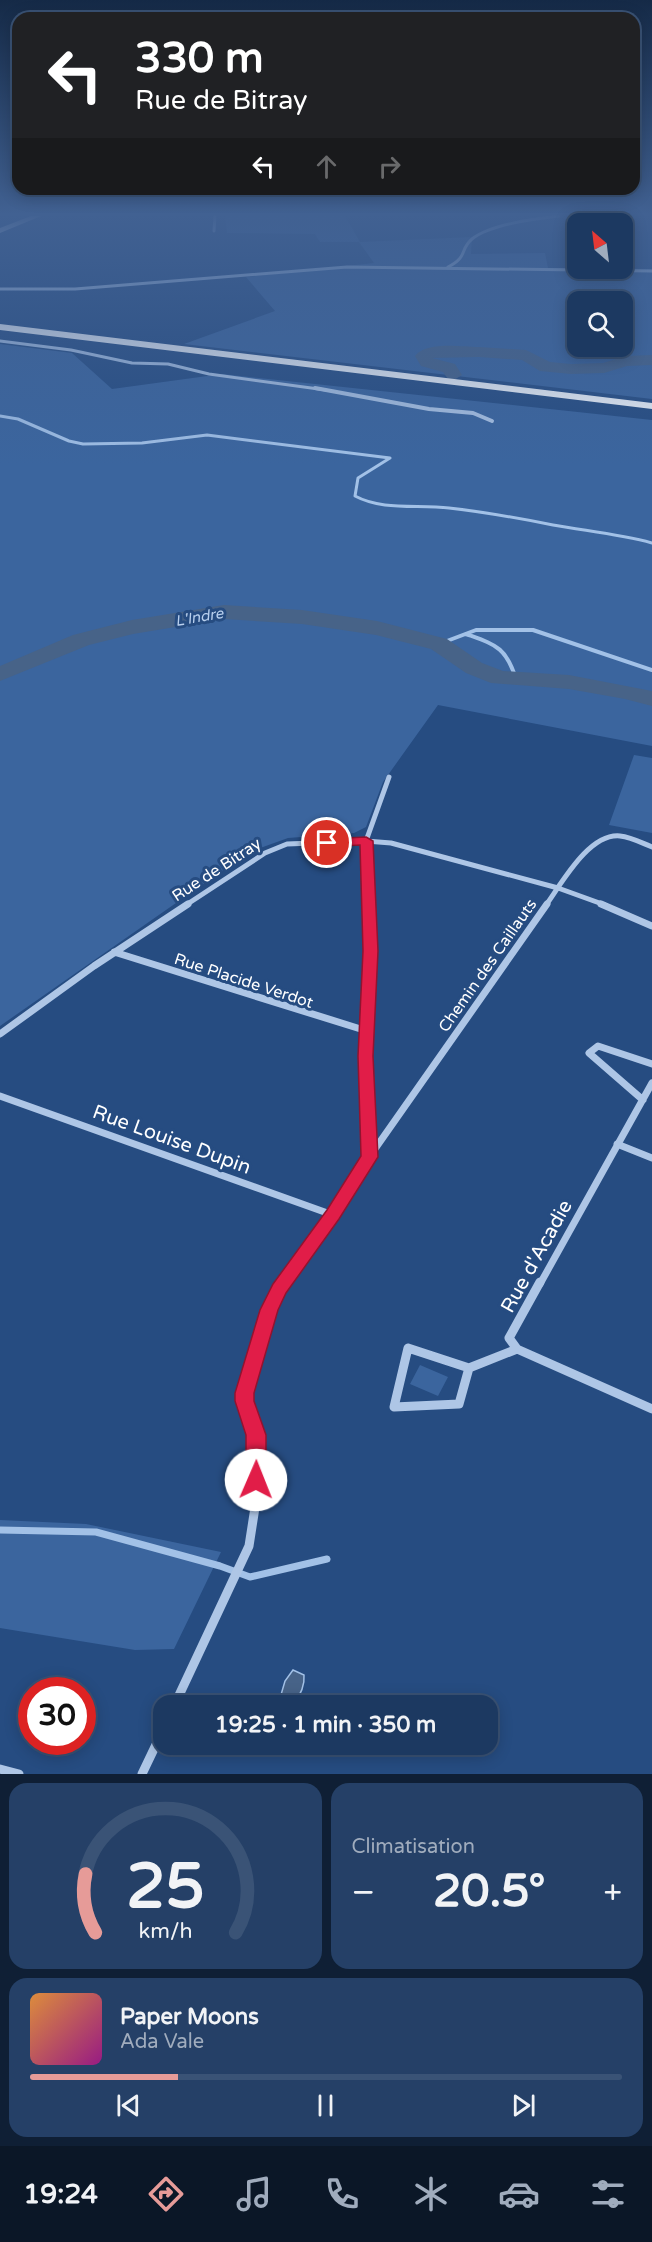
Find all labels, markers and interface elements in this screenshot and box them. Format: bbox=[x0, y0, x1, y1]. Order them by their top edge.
text: 330 m bbox=[135, 33, 264, 84]
icon: left bbox=[36, 36, 114, 114]
text: Rue de Bitray bbox=[135, 84, 308, 117]
icon: left bbox=[247, 150, 280, 183]
icon: ahead bbox=[310, 150, 343, 183]
icon: right bbox=[373, 150, 406, 183]
north arrow bbox=[567, 213, 633, 279]
map controls bbox=[567, 213, 633, 357]
button: search bbox=[567, 291, 633, 357]
water label: L'Indre bbox=[173, 604, 226, 630]
pin bbox=[301, 817, 352, 868]
icon: arrive bbox=[310, 826, 343, 859]
street label: Rue de Bitray bbox=[168, 833, 265, 906]
street label: Chemin des Caillauts bbox=[434, 895, 541, 1036]
street label: Rue Placide Verdot bbox=[172, 949, 316, 1013]
street label: Rue Louise Dupin bbox=[89, 1100, 254, 1180]
street label: Rue d'Acadie bbox=[496, 1196, 578, 1317]
position arrow bbox=[224, 1448, 288, 1512]
speed limit sign: 30 bbox=[18, 1677, 96, 1755]
text: 19:25 · 1 min · 350 m bbox=[215, 1712, 436, 1738]
text: Climatisation bbox=[352, 1835, 475, 1859]
text: 25 bbox=[126, 1850, 204, 1925]
text: 20.5° bbox=[433, 1865, 546, 1919]
text: − bbox=[352, 1873, 375, 1912]
text: + bbox=[603, 1873, 622, 1912]
text: km/h bbox=[138, 1918, 192, 1944]
text: Paper Moons bbox=[120, 2004, 259, 2030]
text: Ada Vale bbox=[120, 2030, 204, 2054]
icon: previous bbox=[112, 2089, 145, 2122]
icon: pause bbox=[309, 2089, 342, 2122]
icon: next bbox=[507, 2089, 540, 2122]
icon: directions bbox=[145, 2173, 187, 2215]
icon: music bbox=[233, 2173, 275, 2215]
icon: phone bbox=[321, 2173, 363, 2215]
icon: climate bbox=[410, 2173, 452, 2215]
icon: car bbox=[498, 2173, 540, 2215]
icon: filters bbox=[587, 2173, 629, 2215]
text: 19:24 bbox=[23, 2178, 98, 2211]

